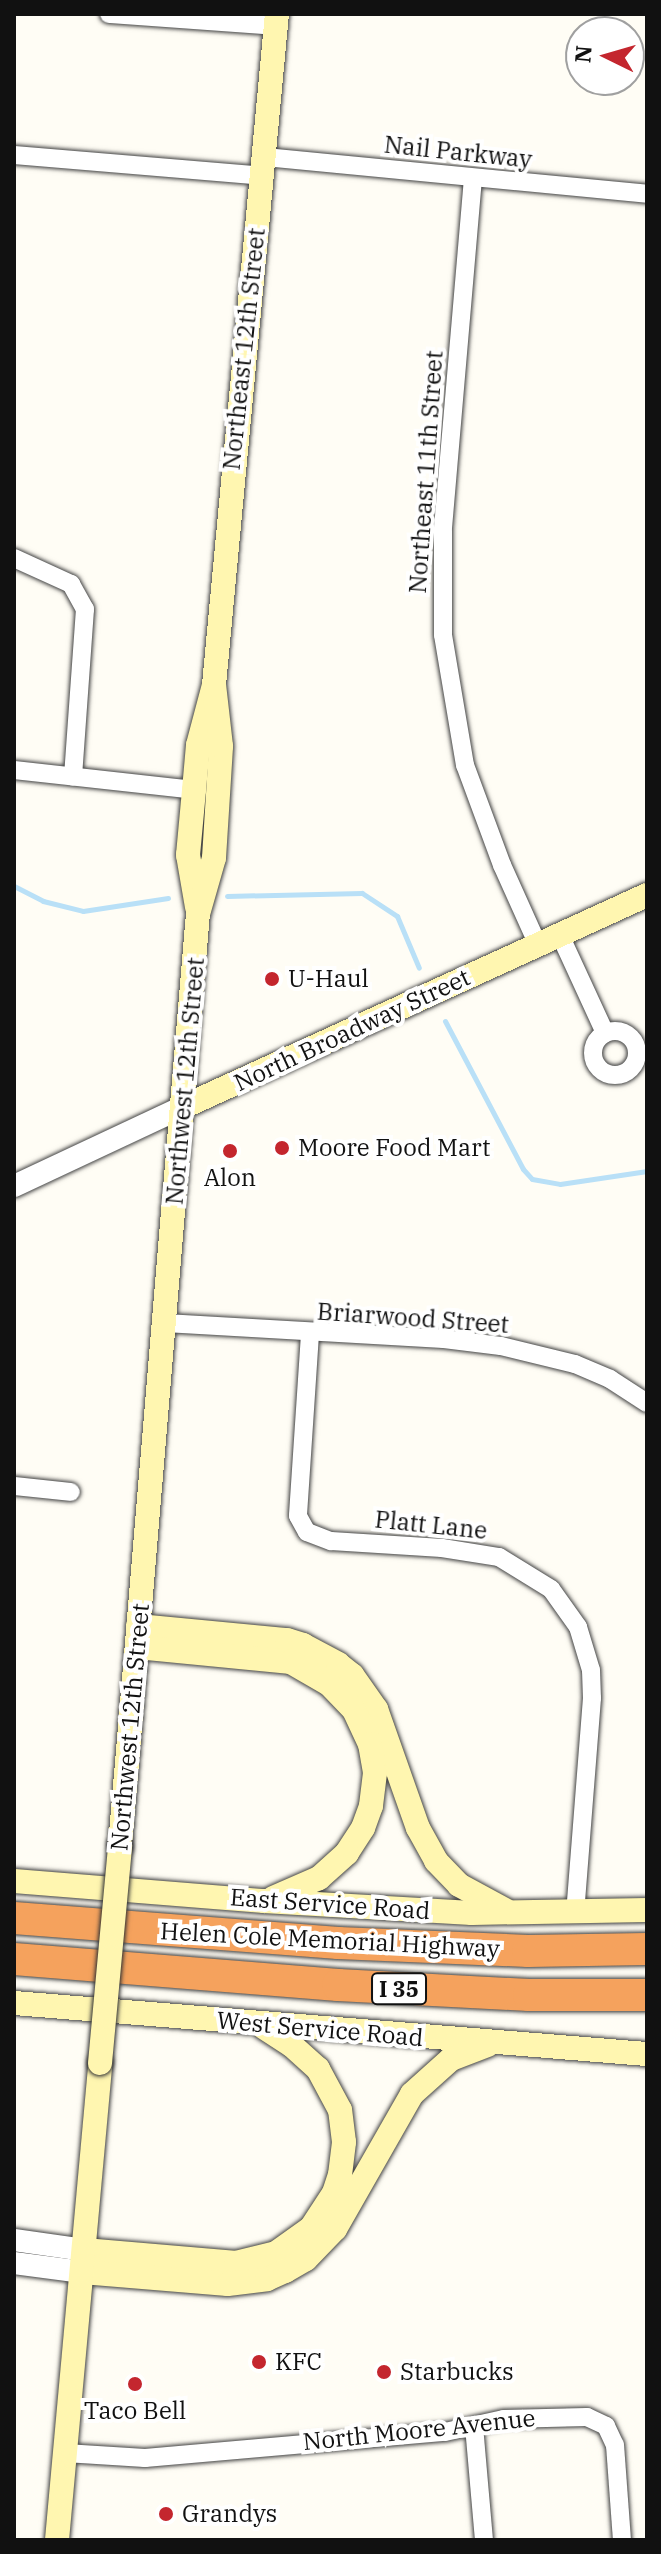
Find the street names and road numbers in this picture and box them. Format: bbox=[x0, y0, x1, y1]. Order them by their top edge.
street label: Nail Parkway bbox=[383, 130, 533, 174]
street label: Northeast 12th Street bbox=[217, 226, 271, 472]
street label: Northeast 11th Street bbox=[403, 350, 449, 594]
street label: Northwest 12th Street bbox=[160, 956, 210, 1206]
street label: North Broadway Street bbox=[229, 963, 475, 1097]
street label: Briarwood Street bbox=[316, 1297, 510, 1339]
street label: Platt Lane bbox=[373, 1505, 489, 1545]
street label: Northwest 12th Street bbox=[105, 1602, 155, 1852]
street label: East Service Road bbox=[229, 1883, 431, 1925]
street label: Helen Cole Memorial Highway bbox=[160, 1917, 500, 1963]
road number: I 35 bbox=[371, 1971, 427, 2007]
street label: West Service Road bbox=[216, 2006, 424, 2052]
street label: North Moore Avenue bbox=[301, 2403, 537, 2457]

